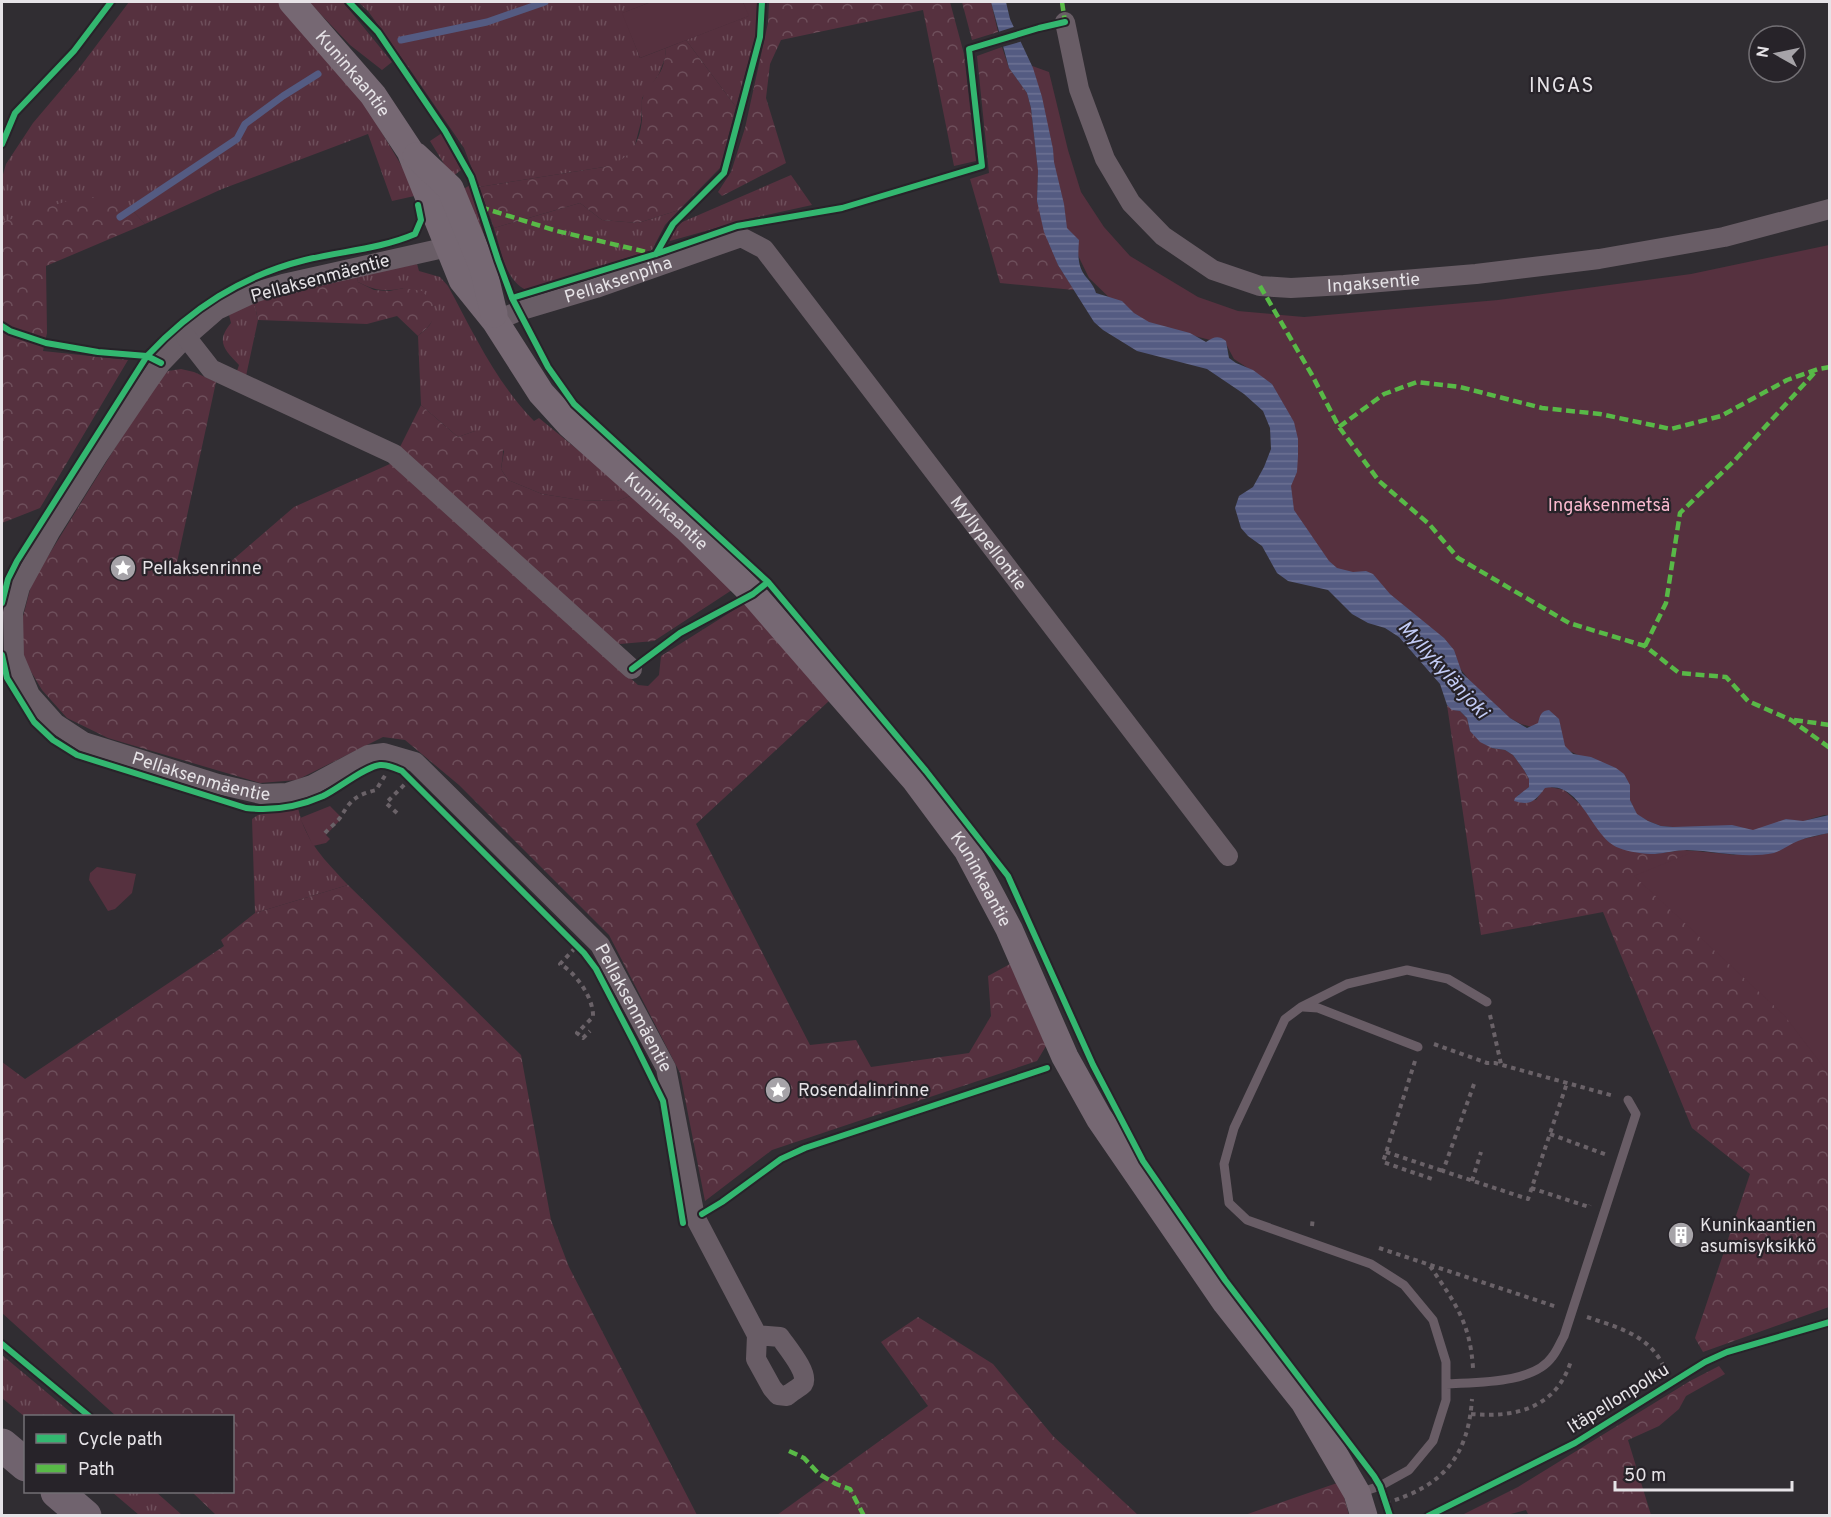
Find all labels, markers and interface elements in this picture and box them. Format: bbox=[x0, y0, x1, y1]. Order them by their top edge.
north arrow bbox=[1747, 24, 1807, 84]
street label: Kuninkaantie bbox=[309, 26, 394, 122]
text: N bbox=[1753, 45, 1775, 59]
district label: INGAS bbox=[1529, 74, 1595, 100]
street label: Pellaksenmäentie bbox=[248, 250, 392, 309]
street label: Pellaksenpiha bbox=[562, 252, 676, 310]
street label: Ingaksentie bbox=[1326, 269, 1421, 299]
street label: Kuninkaantie bbox=[618, 468, 712, 556]
street label: Myllypellontie bbox=[944, 492, 1031, 596]
park label: Ingaksenmetsä bbox=[1548, 495, 1670, 518]
place icon: Pellaksenrinne bbox=[108, 553, 138, 583]
place label: Pellaksenrinne bbox=[142, 558, 262, 581]
water label: Myllykylänjoki bbox=[1391, 616, 1494, 726]
street label: Pellaksenmäentie bbox=[129, 748, 271, 807]
street label: Kuninkaantie bbox=[944, 827, 1016, 931]
street label: Pellaksenmäentie bbox=[588, 940, 676, 1077]
place icon: Rosendalinrinne bbox=[763, 1075, 793, 1105]
place label: Rosendalinrinne bbox=[798, 1080, 929, 1103]
place label: Kuninkaantien asumisyksikkö bbox=[1700, 1215, 1816, 1259]
building icon: Kuninkaantien asumisyksikkö bbox=[1666, 1220, 1696, 1250]
street label: Itäpellonpolku bbox=[1564, 1359, 1674, 1440]
legend bbox=[24, 1415, 234, 1493]
text: Cycle path bbox=[78, 1429, 163, 1452]
scale bar bbox=[1615, 1454, 1792, 1492]
text: Path bbox=[78, 1459, 115, 1482]
text: 50 m bbox=[1624, 1465, 1666, 1488]

